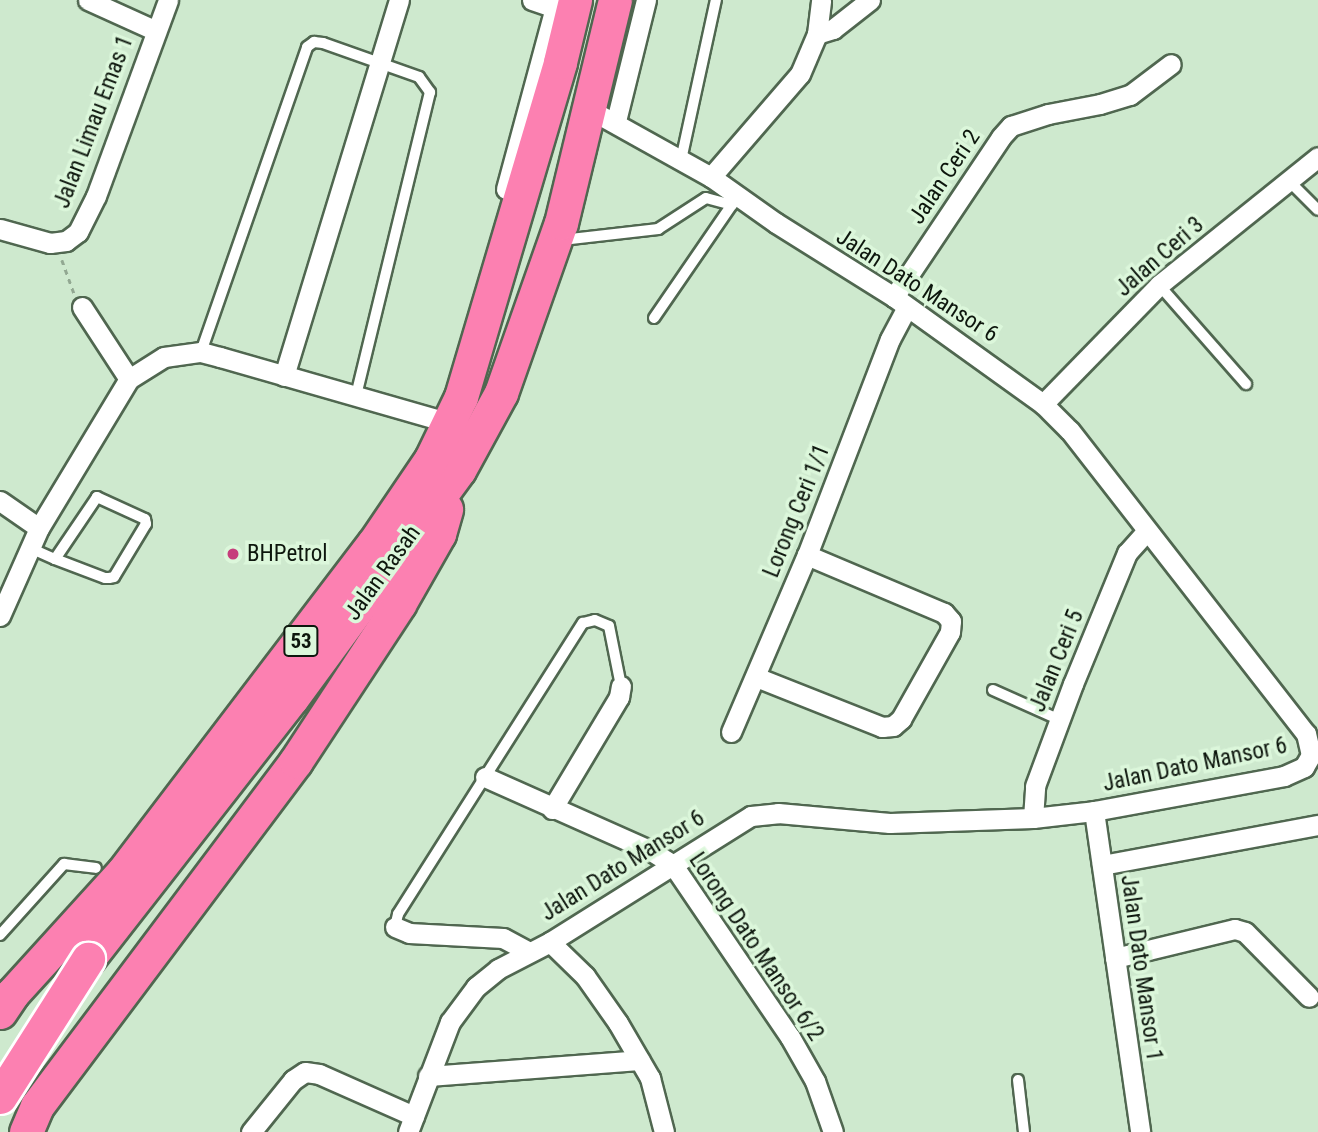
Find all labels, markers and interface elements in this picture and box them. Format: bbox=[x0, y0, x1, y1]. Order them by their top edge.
street label: Jalan Limau Emas 1 bbox=[48, 32, 140, 212]
street label: Jalan Ceri 2 bbox=[903, 125, 987, 229]
street label: Jalan Ceri 3 bbox=[1110, 211, 1210, 303]
street label: Jalan Dato Mansor 6 bbox=[831, 223, 1003, 349]
street label: Lorong Ceri 1/1 bbox=[758, 440, 836, 582]
street label: Jalan Rasah bbox=[339, 520, 427, 626]
place label: BHPetrol bbox=[247, 540, 328, 568]
marker: BHPetrol bbox=[225, 546, 241, 562]
street label: Jalan Ceri 5 bbox=[1024, 606, 1090, 716]
road number: 53 bbox=[282, 624, 320, 658]
street label: Jalan Dato Mansor 6 bbox=[1100, 732, 1290, 798]
street label: Jalan Dato Mansor 6 bbox=[536, 805, 710, 927]
street label: Lorong Dato Mansor 6/2 bbox=[683, 848, 829, 1046]
street label: Jalan Dato Mansor 1 bbox=[1114, 873, 1168, 1063]

